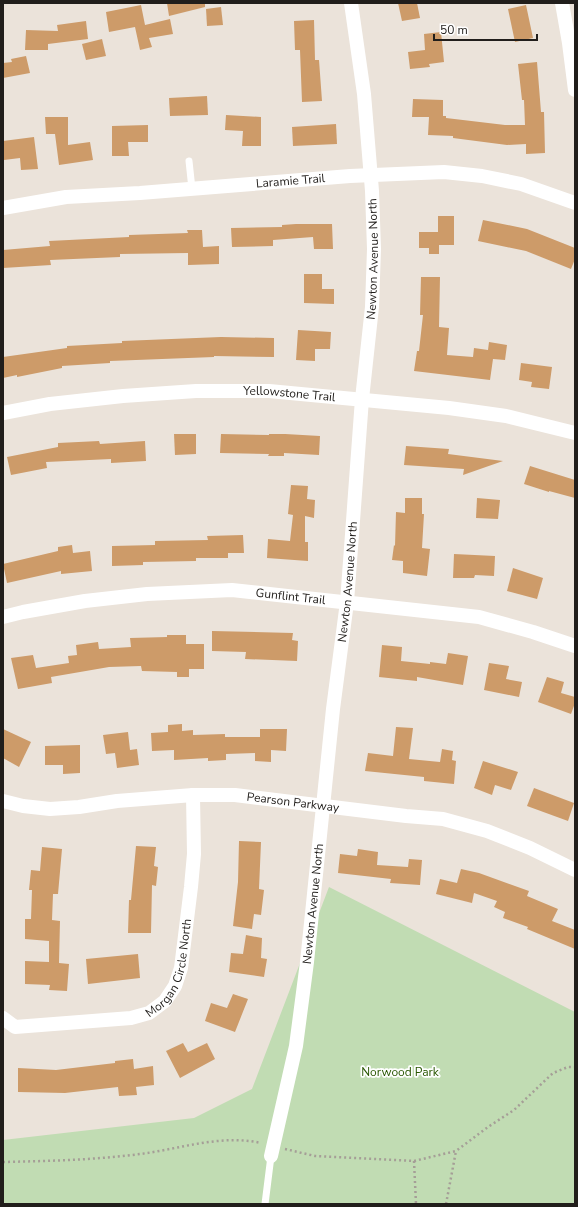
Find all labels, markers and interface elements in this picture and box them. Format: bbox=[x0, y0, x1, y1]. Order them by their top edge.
scale bar bbox=[434, 16, 537, 42]
text: 50 m bbox=[440, 22, 468, 38]
street label: Laramie Trail bbox=[255, 170, 326, 192]
street label: Newton Avenue North bbox=[363, 198, 382, 320]
street label: Yellowstone Trail bbox=[242, 383, 337, 405]
street label: Newton Avenue North bbox=[334, 521, 361, 643]
street label: Gunflint Trail bbox=[255, 585, 327, 608]
street label: Pearson Parkway bbox=[246, 789, 341, 816]
street label: Newton Avenue North bbox=[299, 843, 327, 965]
street label: Morgan Circle North bbox=[142, 918, 195, 1021]
park label: Norwood Park bbox=[361, 1064, 440, 1080]

